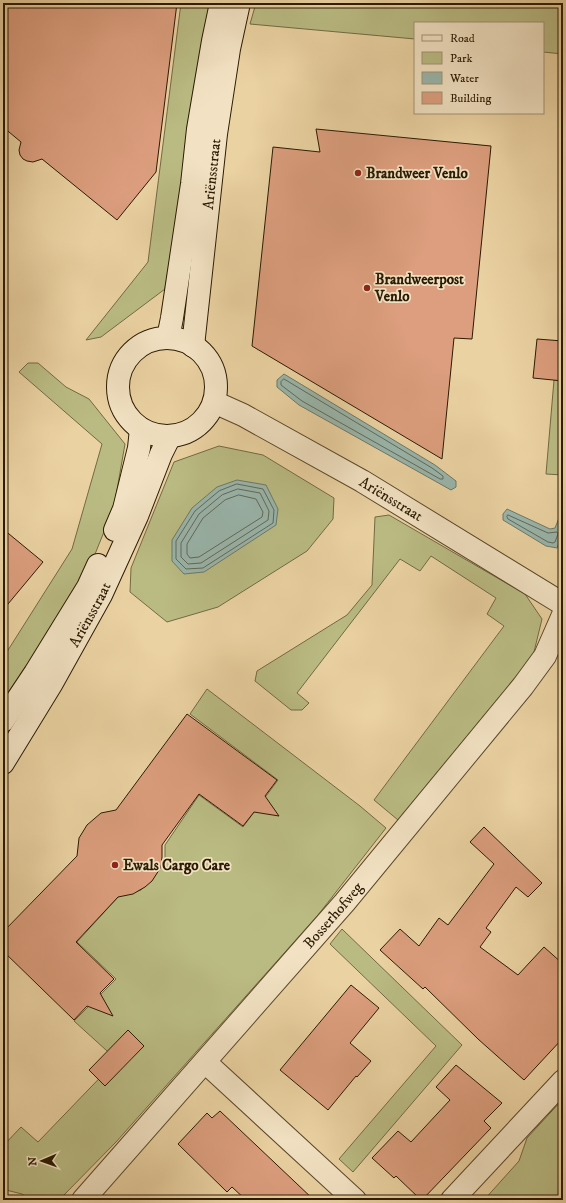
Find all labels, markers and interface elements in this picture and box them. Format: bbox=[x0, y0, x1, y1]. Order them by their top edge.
legend bbox=[414, 22, 544, 114]
text: Road bbox=[450, 31, 475, 46]
text: Park bbox=[450, 51, 472, 66]
text: Water bbox=[449, 71, 479, 86]
text: Building bbox=[450, 91, 491, 106]
street label: Ariënsstraat bbox=[199, 138, 225, 210]
place label: Brandweer Venlo bbox=[366, 164, 469, 183]
marker: Brandweer Venlo bbox=[353, 168, 363, 178]
place label: Brandweerpost Venlo bbox=[374, 270, 464, 306]
marker: Brandweerpost Venlo bbox=[362, 283, 372, 293]
street label: Ariënsstraat bbox=[356, 473, 426, 526]
street label: Ariënsstraat bbox=[65, 579, 116, 651]
place label: Ewals Cargo Care bbox=[123, 856, 231, 875]
marker: Ewals Cargo Care bbox=[110, 860, 120, 870]
street label: Bosserhofweg bbox=[300, 878, 368, 953]
north arrow bbox=[22, 1141, 62, 1181]
text: N bbox=[26, 1157, 40, 1166]

